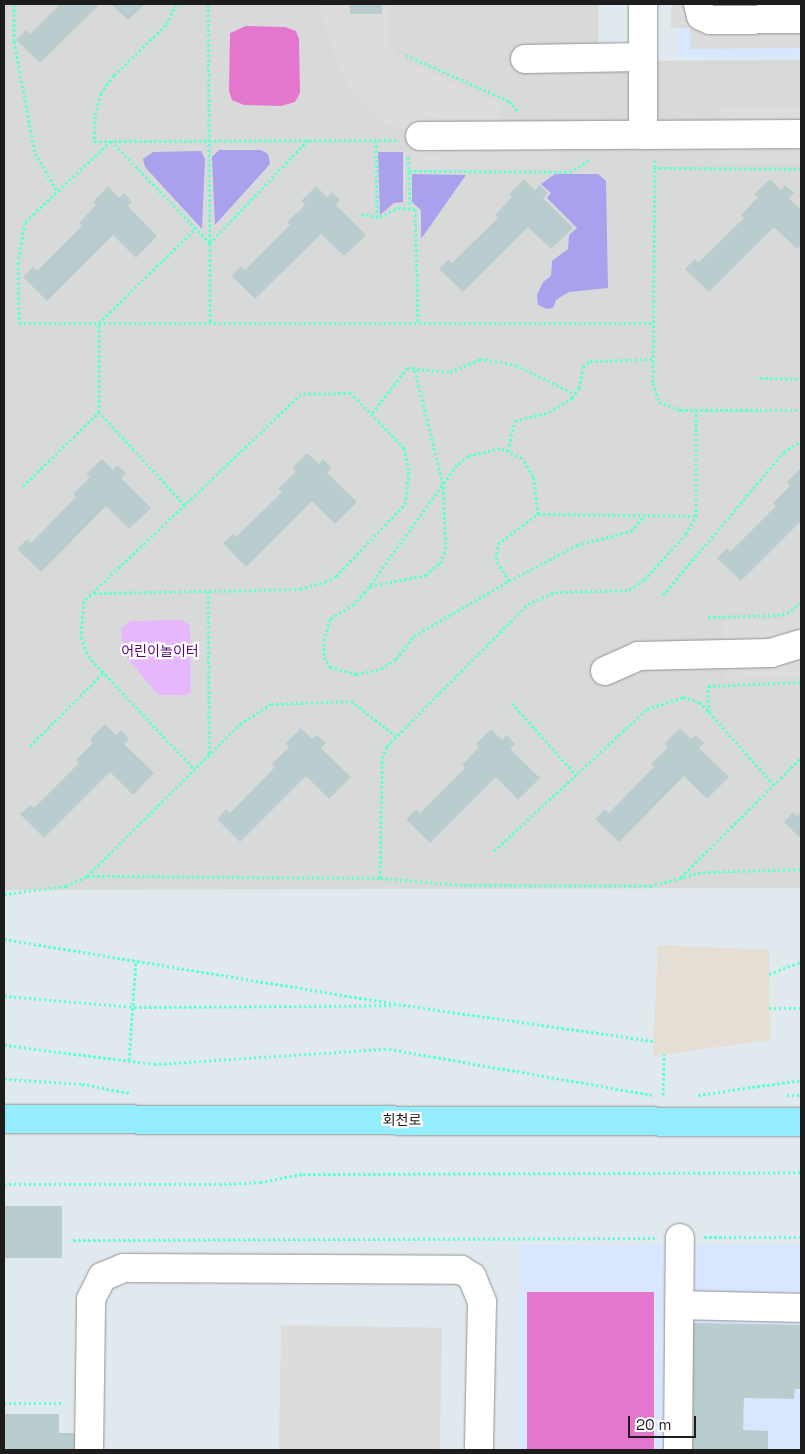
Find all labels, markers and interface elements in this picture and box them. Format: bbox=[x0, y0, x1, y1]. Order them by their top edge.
park label: 어린이놀이터 bbox=[121, 643, 199, 659]
street label: 회천로 bbox=[383, 1112, 421, 1128]
scale bar bbox=[630, 1406, 698, 1438]
text: 20 m bbox=[636, 1415, 671, 1434]

